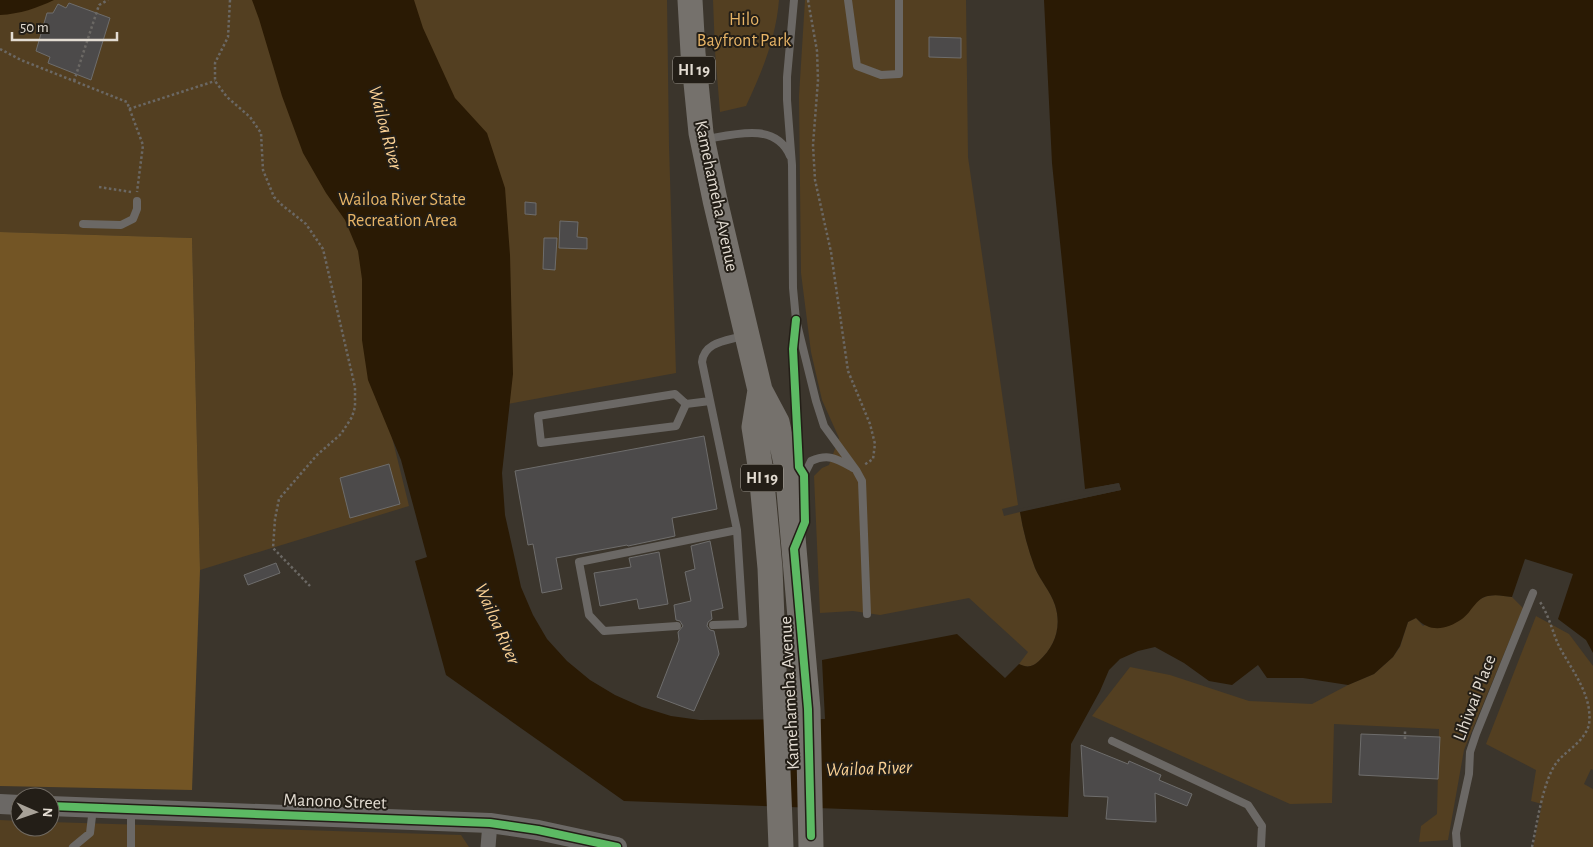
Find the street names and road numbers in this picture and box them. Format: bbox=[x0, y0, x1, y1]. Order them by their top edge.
road number: HI 19 bbox=[673, 56, 715, 84]
street label: Kamehameha Avenue bbox=[691, 119, 741, 273]
road number: HI 19 bbox=[741, 464, 783, 492]
street label: Kamehameha Avenue bbox=[777, 616, 803, 770]
street label: Lihiwai Place bbox=[1450, 653, 1500, 743]
street label: Manono Street bbox=[283, 791, 387, 813]

